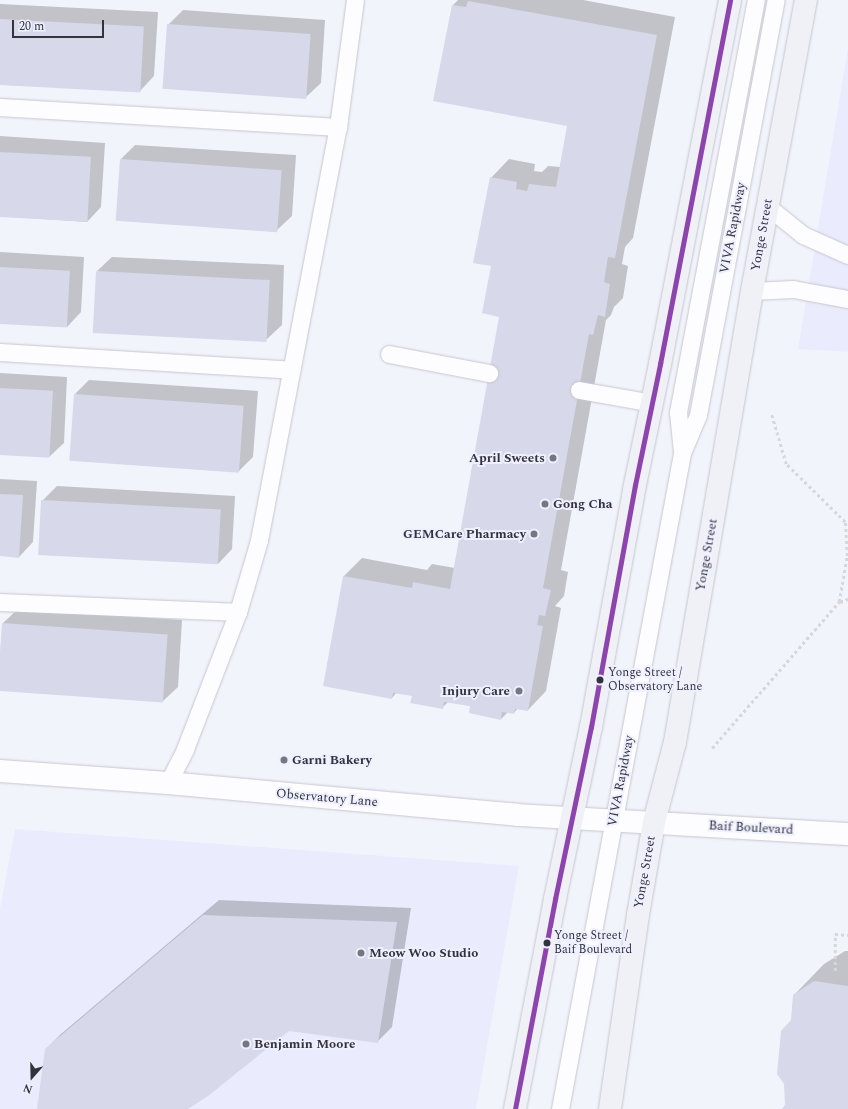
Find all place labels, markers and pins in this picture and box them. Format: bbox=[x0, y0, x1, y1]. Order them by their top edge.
place label: April Sweets bbox=[469, 450, 545, 466]
marker: April Sweets bbox=[548, 453, 558, 463]
place label: Gong Cha bbox=[553, 496, 612, 512]
marker: Gong Cha bbox=[540, 499, 550, 509]
place label: GEMCare Pharmacy bbox=[403, 526, 526, 542]
marker: GEMCare Pharmacy bbox=[529, 529, 539, 539]
place label: Yonge Street / Observatory Lane bbox=[608, 666, 702, 694]
marker: Yonge Street / Observatory Lane bbox=[595, 675, 605, 685]
place label: Injury Care bbox=[442, 683, 510, 699]
marker: Injury Care bbox=[513, 685, 525, 697]
place label: Garni Bakery bbox=[292, 752, 372, 768]
marker: Garni Bakery bbox=[279, 755, 289, 765]
place label: Yonge Street / Baif Boulevard bbox=[554, 929, 632, 957]
marker: Yonge Street / Baif Boulevard bbox=[542, 938, 552, 948]
place label: Meow Woo Studio bbox=[369, 945, 478, 961]
marker: Meow Woo Studio bbox=[356, 948, 366, 958]
place label: Benjamin Moore bbox=[254, 1036, 355, 1052]
marker: Benjamin Moore bbox=[241, 1039, 251, 1049]

